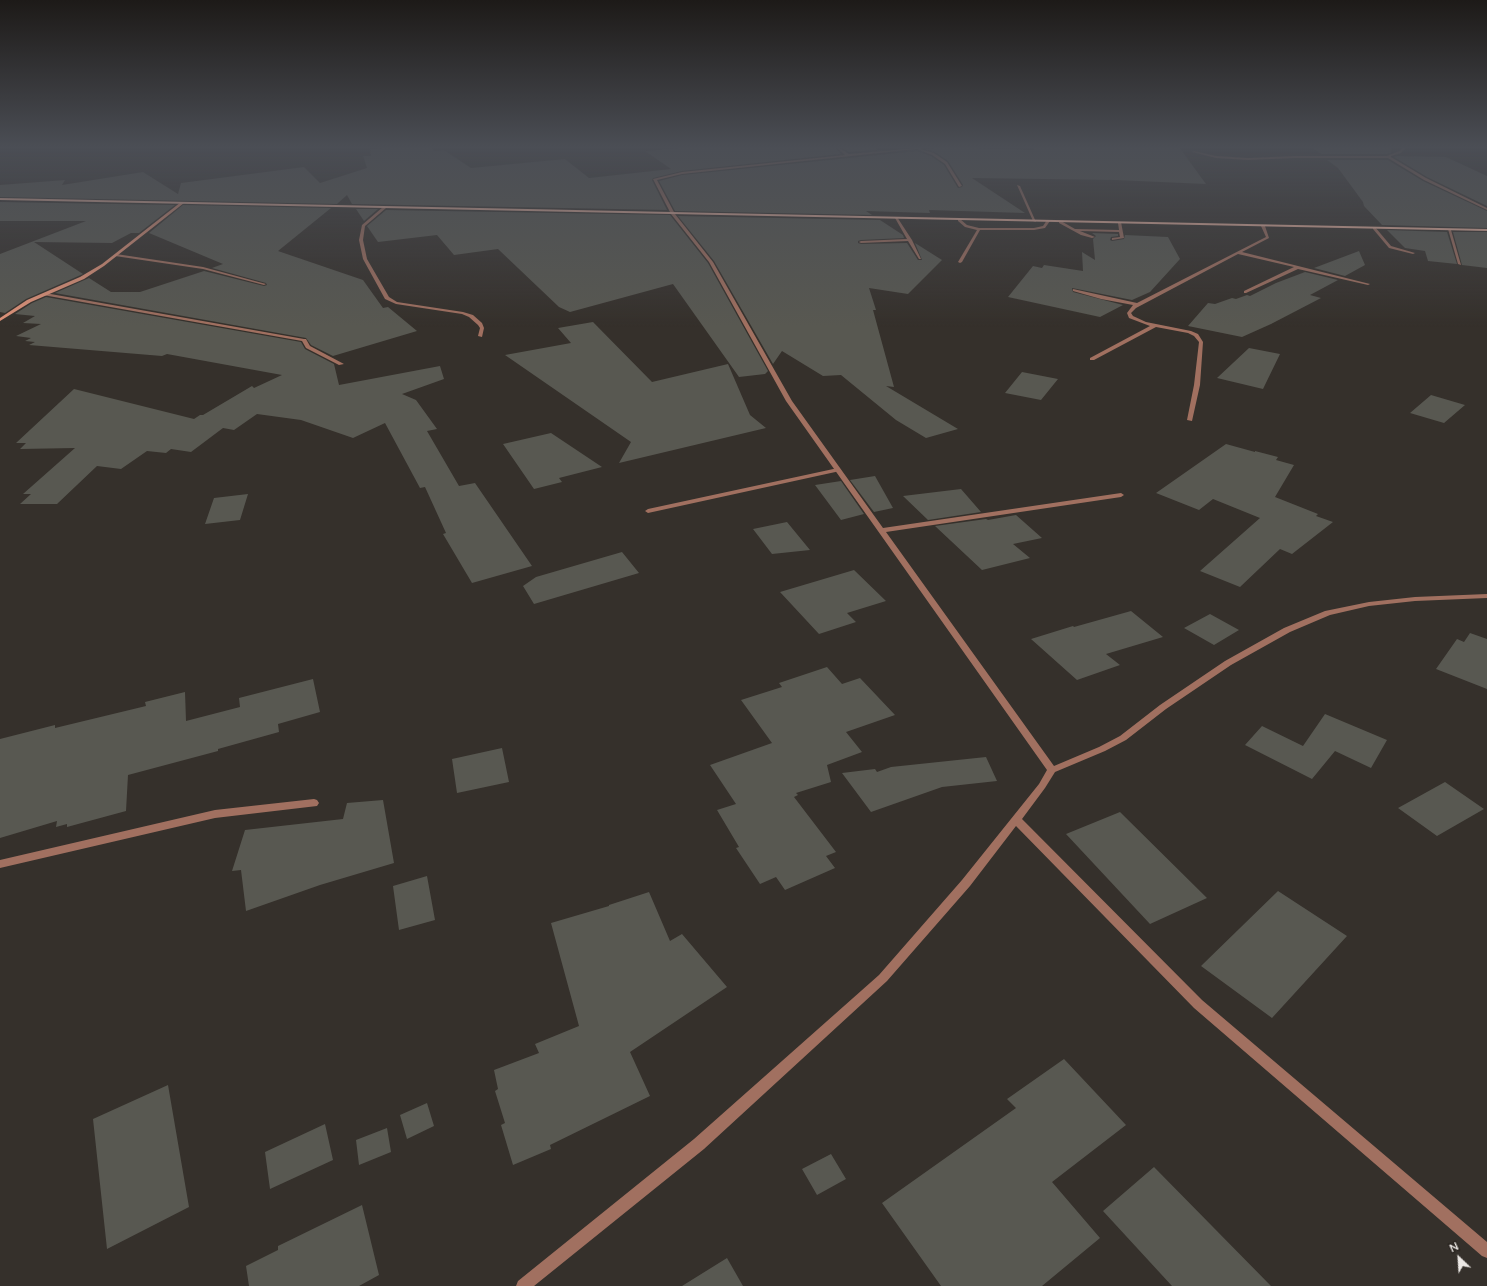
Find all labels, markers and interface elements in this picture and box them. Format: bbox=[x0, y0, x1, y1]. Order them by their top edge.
north arrow bbox=[1439, 1238, 1479, 1278]
text: N bbox=[1447, 1239, 1460, 1254]

